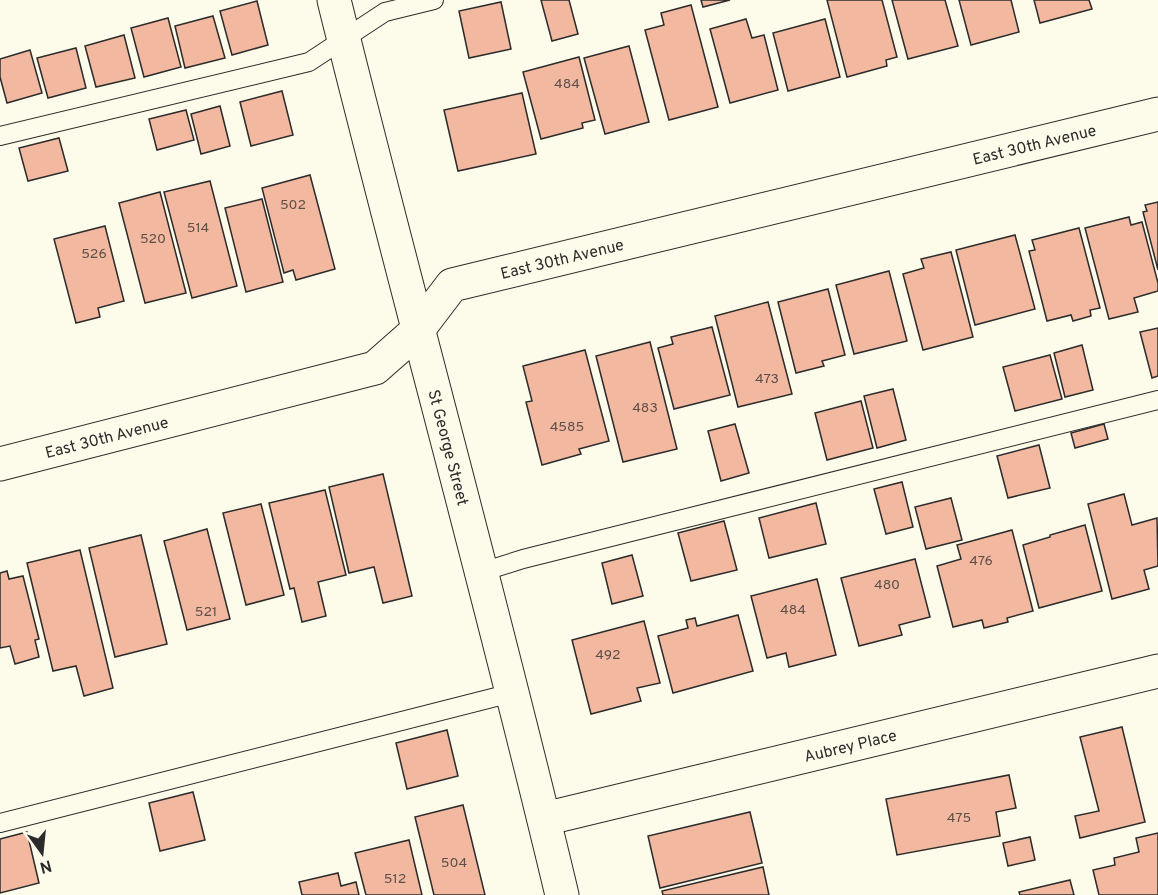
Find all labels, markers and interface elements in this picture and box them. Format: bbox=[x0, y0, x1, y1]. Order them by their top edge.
house number: 484 bbox=[554, 76, 580, 93]
street label: East 30th Avenue bbox=[971, 121, 1099, 170]
house number: 502 bbox=[280, 197, 306, 214]
house number: 514 bbox=[187, 220, 209, 237]
house number: 520 bbox=[140, 231, 166, 248]
street label: East 30th Avenue bbox=[499, 236, 626, 285]
house number: 526 bbox=[81, 246, 107, 263]
house number: 473 bbox=[755, 371, 779, 388]
street label: St George Street bbox=[422, 388, 472, 508]
house number: 483 bbox=[632, 400, 658, 417]
street label: East 30th Avenue bbox=[43, 413, 171, 464]
house number: 4585 bbox=[550, 419, 584, 436]
house number: 476 bbox=[969, 553, 993, 570]
house number: 480 bbox=[874, 577, 900, 594]
house number: 484 bbox=[780, 602, 806, 619]
house number: 521 bbox=[195, 604, 217, 621]
house number: 492 bbox=[595, 647, 621, 664]
street label: Aubrey Place bbox=[802, 726, 899, 768]
house number: 475 bbox=[947, 810, 971, 827]
north arrow bbox=[12, 823, 72, 883]
text: N bbox=[37, 854, 54, 877]
house number: 504 bbox=[441, 855, 467, 872]
house number: 512 bbox=[384, 871, 406, 888]

